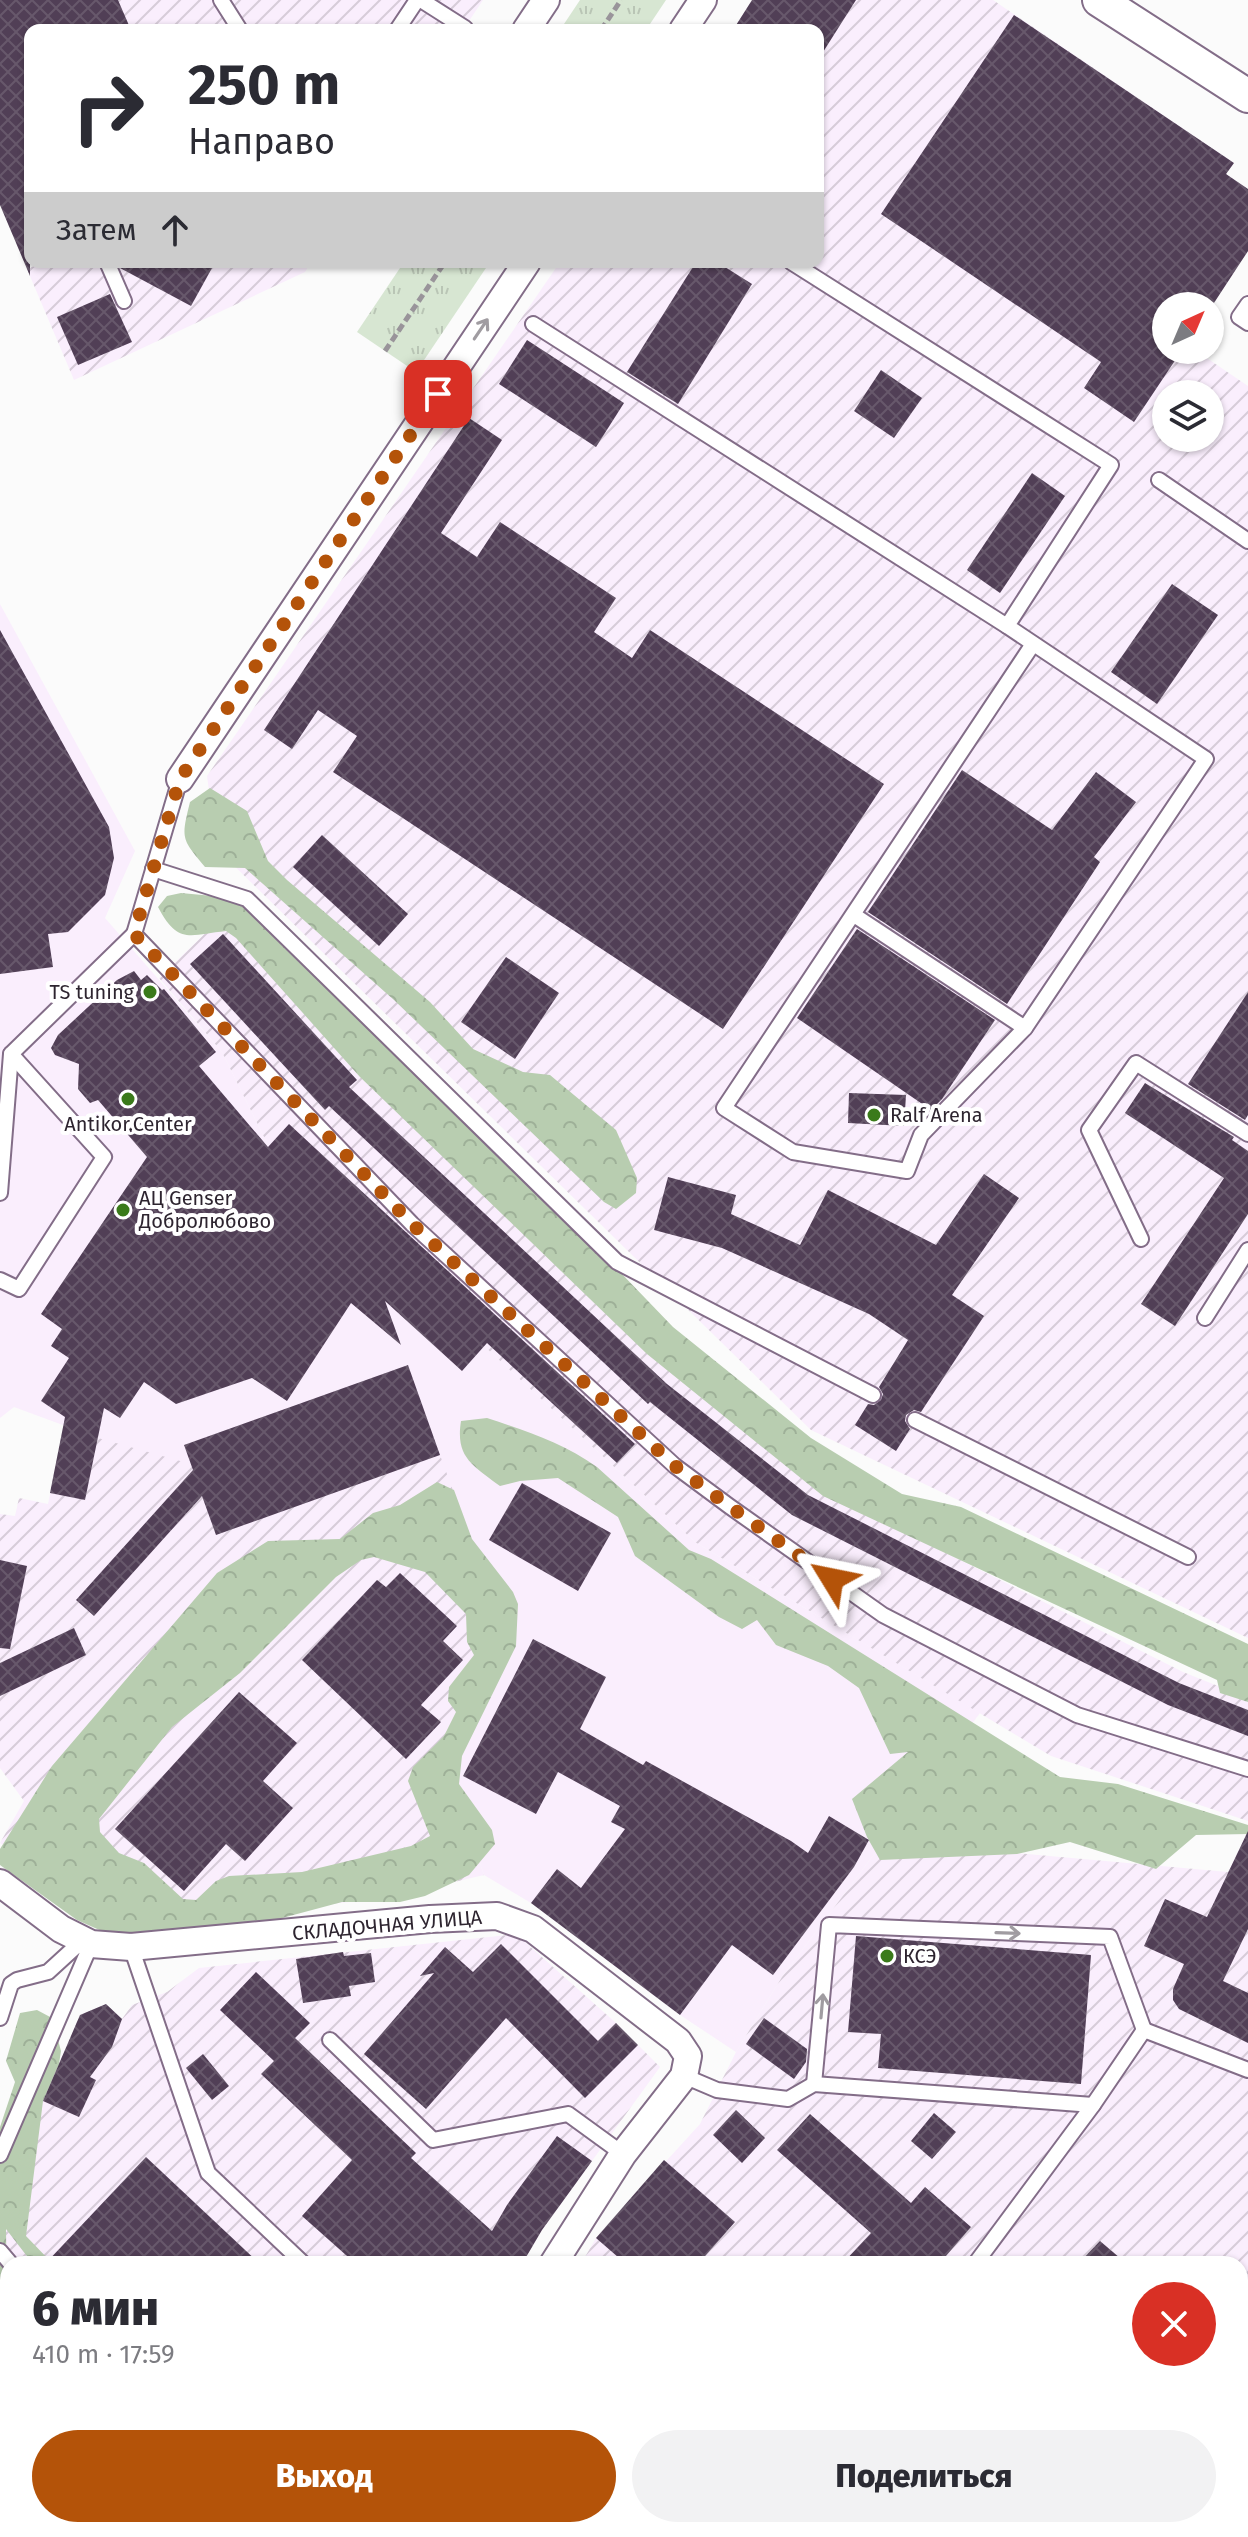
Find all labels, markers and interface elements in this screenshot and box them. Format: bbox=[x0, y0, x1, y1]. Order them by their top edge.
text: 250 m bbox=[188, 52, 340, 119]
icon: right bbox=[56, 56, 160, 160]
text: Направо bbox=[188, 120, 335, 164]
icon: ahead bbox=[153, 208, 197, 252]
text: Затем bbox=[56, 212, 137, 248]
north arrow bbox=[1152, 292, 1224, 364]
map controls bbox=[1152, 292, 1224, 452]
one-way arrow bbox=[473, 319, 490, 341]
pin bbox=[404, 360, 472, 428]
icon: arrive bbox=[416, 372, 460, 416]
button: layers bbox=[1152, 380, 1224, 452]
place label: TS tuning bbox=[50, 980, 135, 1004]
marker: TS tuning bbox=[141, 983, 159, 1001]
marker: Antikor.Center bbox=[119, 1090, 137, 1108]
place label: Ralf Arena bbox=[890, 1103, 983, 1127]
marker: Ralf Arena bbox=[865, 1106, 883, 1124]
place label: Antikor.Center bbox=[64, 1112, 192, 1136]
place label: АЦ Genser Добролюбово bbox=[138, 1186, 271, 1233]
marker: АЦ Genser Добролюбово bbox=[114, 1201, 132, 1219]
position arrow bbox=[790, 1537, 874, 1621]
street label: СКЛАДОЧНАЯ УЛИЦА bbox=[291, 1905, 483, 1945]
one-way arrow bbox=[994, 1925, 1021, 1940]
place label: КСЭ bbox=[903, 1944, 936, 1968]
marker: КСЭ bbox=[878, 1947, 896, 1965]
one-way arrow bbox=[814, 1993, 829, 2020]
text: 6 мин bbox=[32, 2280, 159, 2338]
button: close bbox=[1132, 2282, 1216, 2366]
text: 410 m · 17:59 bbox=[32, 2339, 175, 2370]
button: Выход bbox=[32, 2430, 616, 2522]
button: Поделиться bbox=[632, 2430, 1216, 2522]

